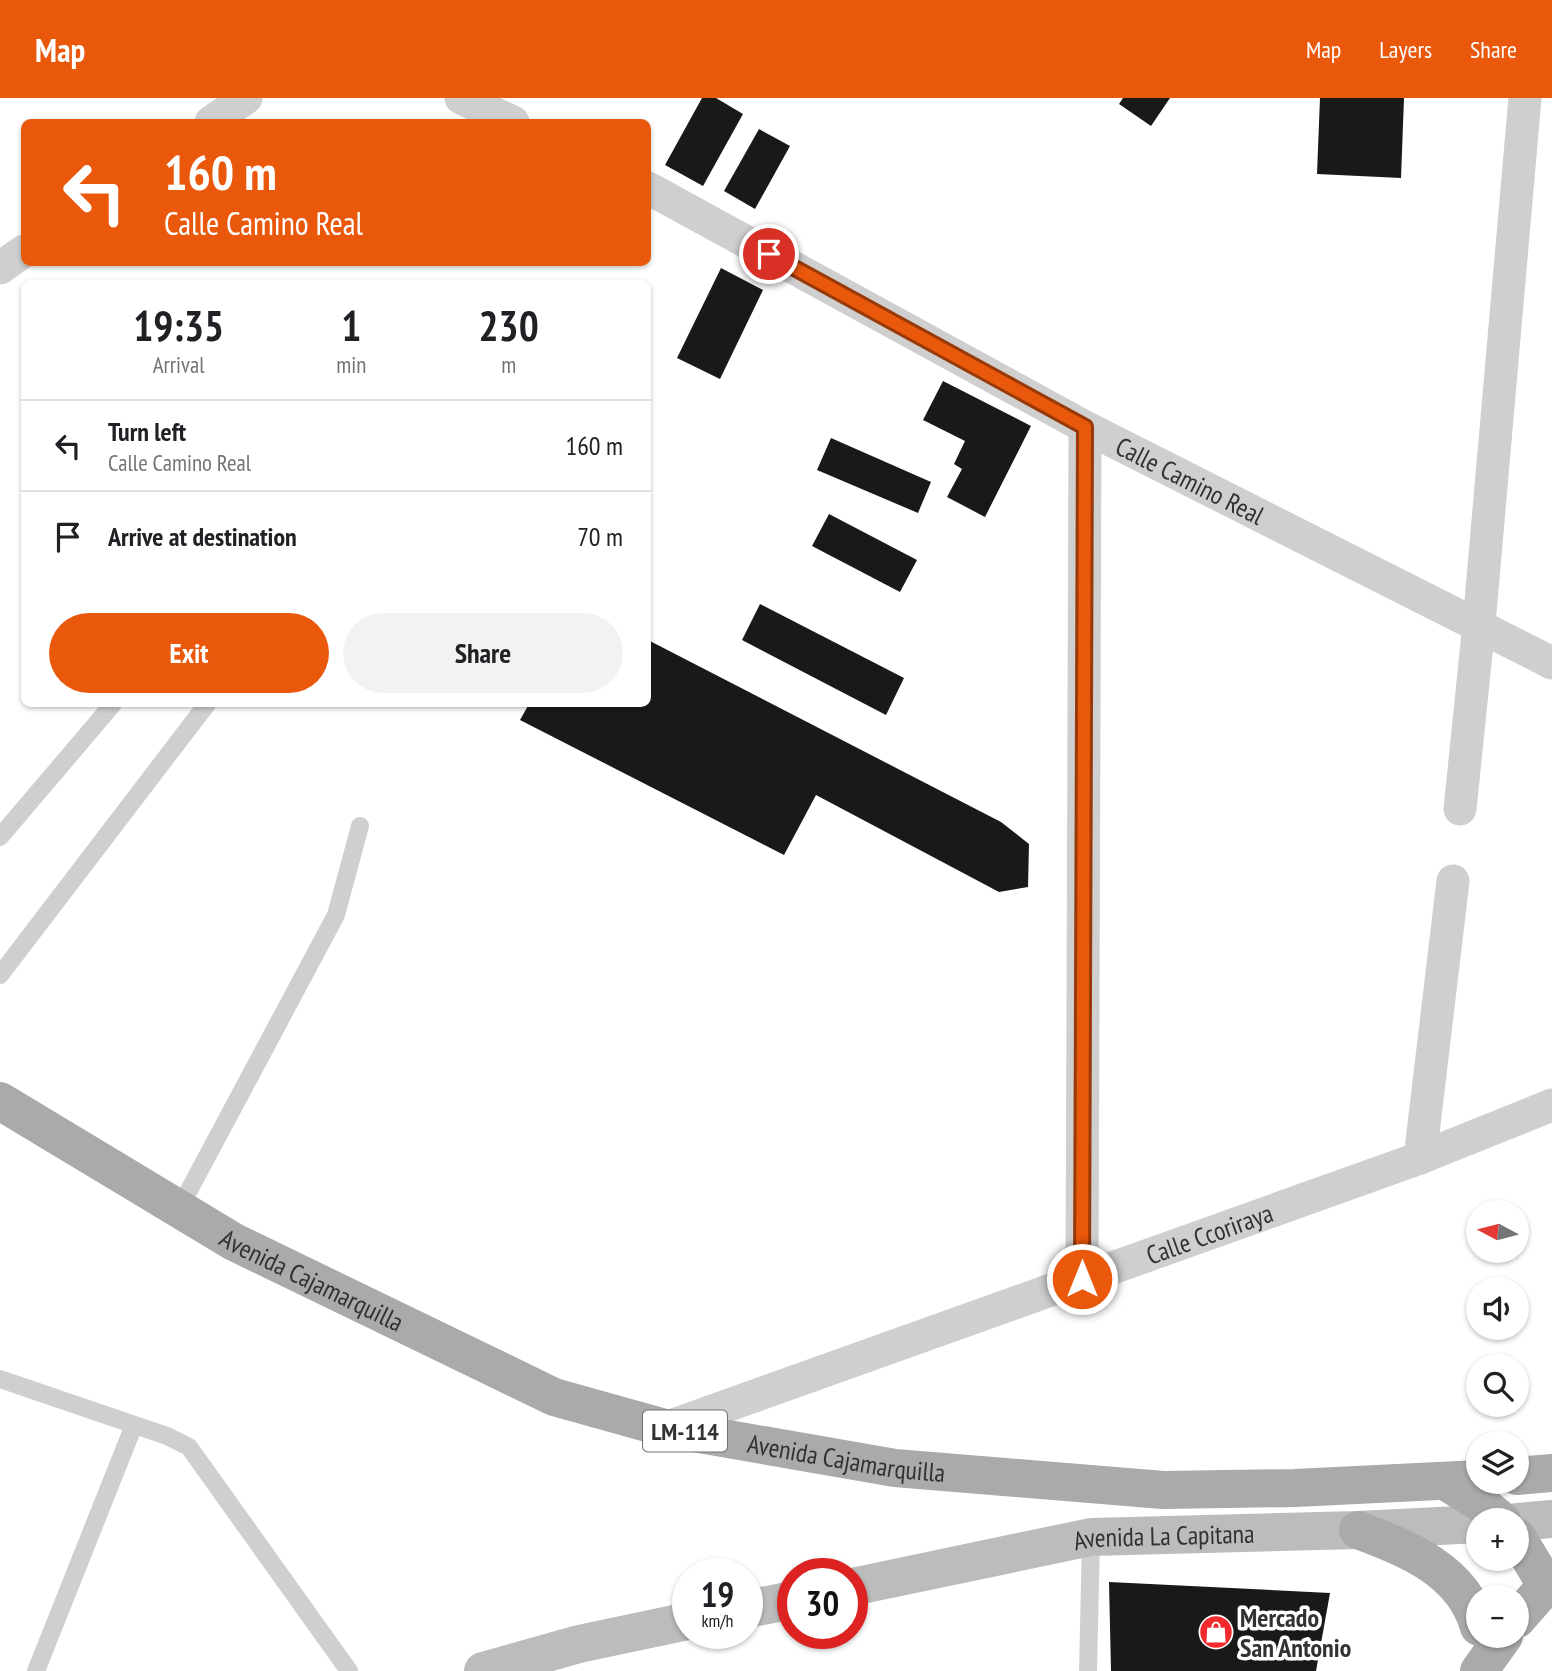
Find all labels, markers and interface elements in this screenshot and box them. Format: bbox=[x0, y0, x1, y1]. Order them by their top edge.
text: Map bbox=[35, 28, 85, 71]
text: Map bbox=[1306, 34, 1341, 65]
text: Layers bbox=[1379, 34, 1432, 65]
text: Share bbox=[1470, 34, 1517, 65]
text: 160 m bbox=[164, 140, 277, 204]
icon: left bbox=[49, 147, 140, 238]
text: Calle Camino Real bbox=[164, 202, 363, 244]
pin bbox=[739, 224, 799, 284]
icon: arrive bbox=[750, 235, 788, 273]
text: 19:35 bbox=[133, 298, 224, 353]
text: 1 bbox=[341, 298, 361, 353]
text: 230 bbox=[479, 298, 539, 353]
text: Arrival bbox=[153, 350, 205, 379]
text: min bbox=[336, 350, 366, 379]
text: m bbox=[501, 350, 516, 379]
text: Turn left bbox=[108, 415, 186, 448]
icon: left bbox=[49, 427, 87, 465]
text: 160 m bbox=[565, 429, 623, 462]
street label: Calle Camino Real bbox=[1111, 429, 1270, 531]
text: Calle Camino Real bbox=[108, 448, 251, 477]
icon: arrive bbox=[49, 518, 87, 556]
text: Arrive at destination bbox=[108, 520, 297, 553]
text: 70 m bbox=[577, 520, 623, 553]
button: Exit bbox=[49, 613, 329, 693]
button: Share bbox=[343, 613, 623, 693]
street label: Calle Ccoriraya bbox=[1141, 1196, 1277, 1271]
north arrow bbox=[1466, 1200, 1530, 1264]
map controls bbox=[1466, 1200, 1529, 1648]
street label: Avenida Cajamarquilla bbox=[214, 1221, 409, 1338]
position arrow bbox=[1045, 1242, 1119, 1316]
button: sound bbox=[1466, 1277, 1529, 1340]
button: search bbox=[1466, 1354, 1529, 1417]
road number: LM-114 bbox=[643, 1410, 727, 1451]
street label: Avenida Cajamarquilla bbox=[745, 1426, 947, 1489]
button: layers bbox=[1466, 1431, 1529, 1494]
button: + bbox=[1466, 1508, 1529, 1571]
street label: Avenida La Capitana bbox=[1070, 1516, 1255, 1557]
speed limit sign: 30 bbox=[777, 1558, 868, 1649]
text: 19 bbox=[701, 1571, 734, 1617]
button: − bbox=[1466, 1585, 1529, 1648]
place label: Mercado San Antonio bbox=[1240, 1601, 1351, 1664]
text: km/h bbox=[702, 1609, 733, 1632]
shop icon: Mercado San Antonio bbox=[1197, 1613, 1235, 1651]

